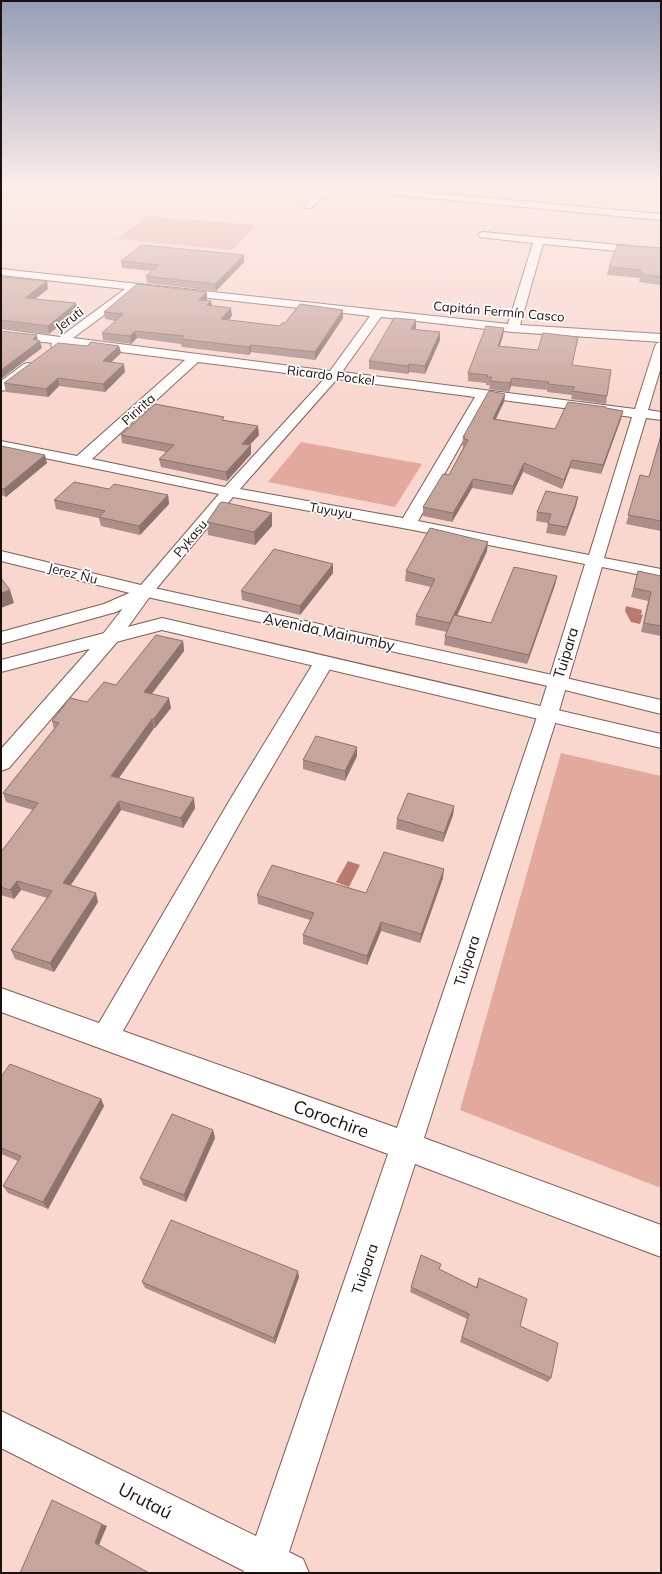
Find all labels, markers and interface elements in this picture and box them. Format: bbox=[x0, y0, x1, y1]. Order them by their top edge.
street label: Capitán Fermín Casco bbox=[433, 297, 565, 325]
street label: Jeruti bbox=[52, 303, 86, 335]
street label: Ricardo Pockel bbox=[286, 362, 376, 388]
street label: Piririta bbox=[118, 390, 158, 428]
street label: Tuyuyu bbox=[308, 498, 354, 522]
street label: Pykasu bbox=[170, 516, 210, 560]
street label: Jerez Ñu bbox=[47, 559, 99, 587]
street label: Avenida Mainumby bbox=[262, 608, 397, 655]
street label: Tuipara bbox=[549, 625, 582, 681]
street label: Tuipara bbox=[449, 933, 484, 989]
street label: Corochire bbox=[290, 1094, 372, 1143]
street label: Tuipara bbox=[347, 1241, 382, 1297]
street label: Urutaú bbox=[114, 1477, 176, 1524]

